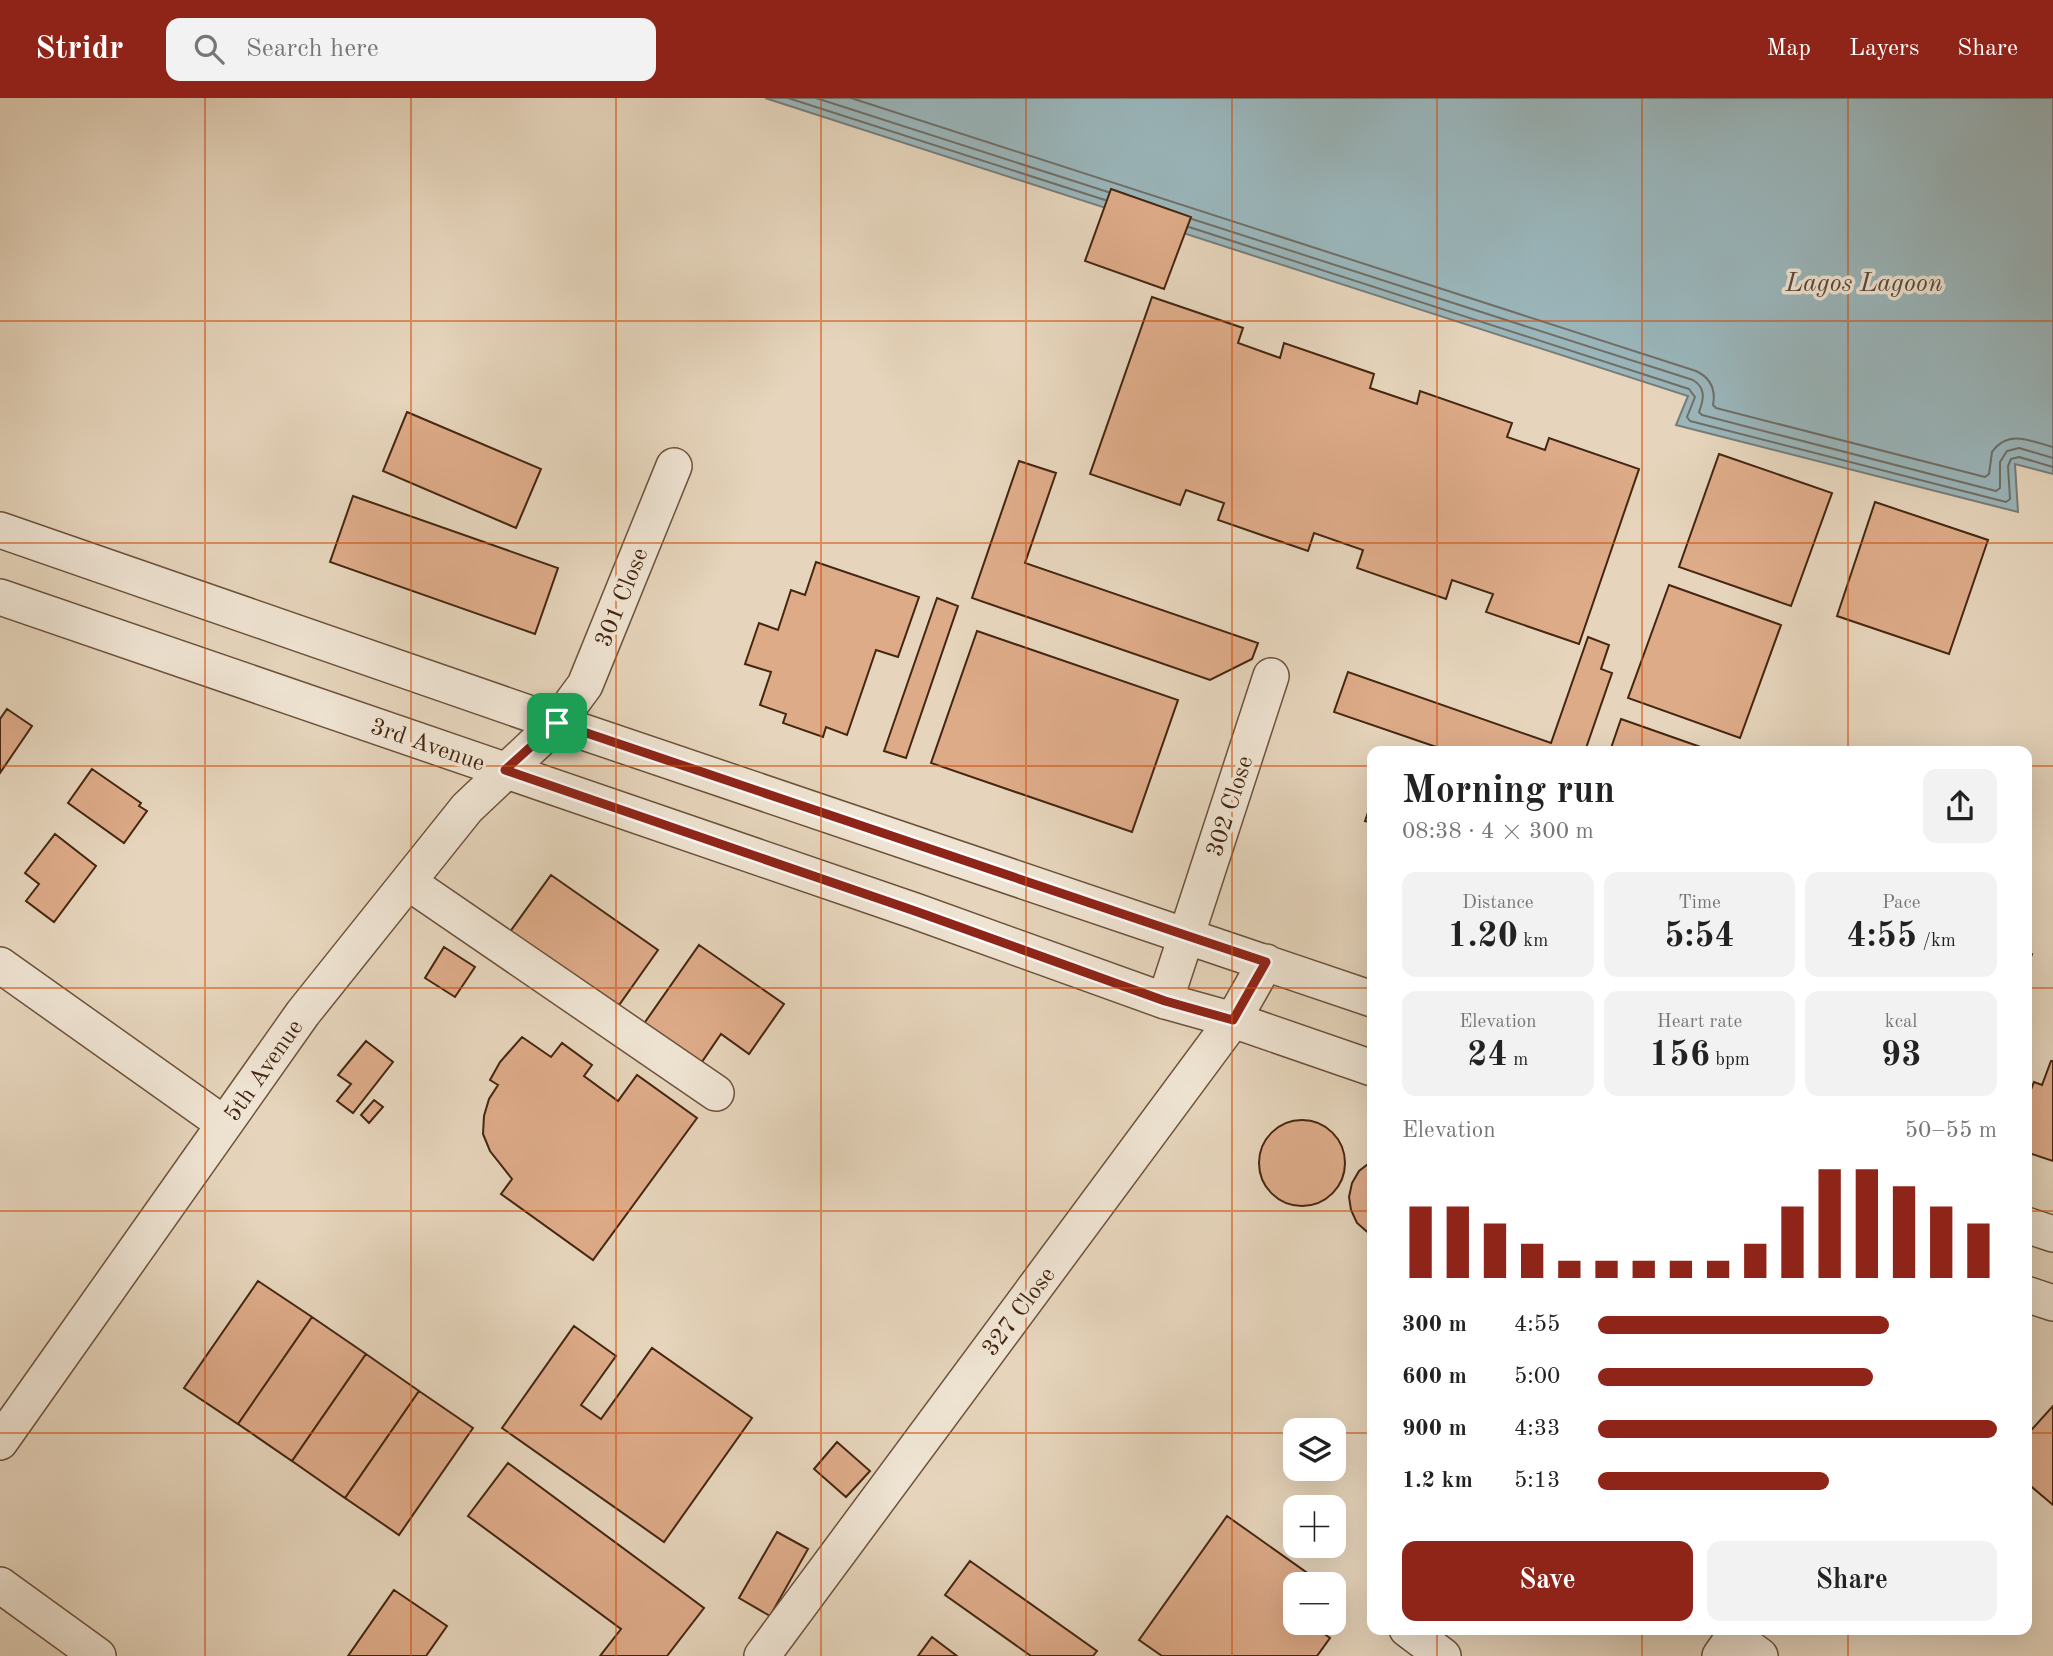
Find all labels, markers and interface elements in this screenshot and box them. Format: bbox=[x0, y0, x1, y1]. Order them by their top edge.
search box bbox=[166, 18, 656, 81]
icon: search bbox=[190, 30, 228, 68]
text: Stridr bbox=[35, 33, 124, 66]
text: Search here bbox=[246, 36, 379, 62]
text: Map bbox=[1767, 37, 1811, 61]
text: Layers bbox=[1849, 37, 1919, 61]
text: Share bbox=[1957, 37, 2018, 61]
water label: Lagos Lagoon bbox=[1784, 271, 1943, 297]
street label: 301 Close bbox=[592, 545, 654, 651]
pin bbox=[527, 693, 587, 753]
icon: arrive bbox=[538, 704, 576, 742]
street label: 3rd Avenue bbox=[367, 715, 488, 777]
street label: 302 Close bbox=[1203, 753, 1258, 860]
button: share bbox=[1923, 769, 1997, 843]
text: Morning run bbox=[1402, 773, 1615, 811]
text: 08:38 · 4 × 300 m bbox=[1402, 820, 1594, 843]
text: Distance bbox=[1462, 894, 1534, 913]
text: Time bbox=[1678, 894, 1721, 913]
text: Pace bbox=[1882, 894, 1920, 913]
text: 1.20 bbox=[1447, 919, 1518, 954]
text: 5:54 bbox=[1664, 919, 1735, 954]
text: 4:55 bbox=[1846, 919, 1917, 954]
text: km bbox=[1518, 932, 1548, 951]
text: /km bbox=[1917, 932, 1956, 951]
text: Elevation bbox=[1459, 1013, 1536, 1032]
text: Heart rate bbox=[1657, 1013, 1742, 1032]
text: kcal bbox=[1885, 1013, 1918, 1032]
street label: 5th Avenue bbox=[221, 1016, 308, 1126]
text: 24 bbox=[1467, 1038, 1508, 1073]
text: 156 bbox=[1649, 1038, 1710, 1073]
text: 93 bbox=[1881, 1038, 1921, 1073]
text: m bbox=[1508, 1051, 1528, 1070]
text: bpm bbox=[1710, 1051, 1750, 1070]
text: Elevation bbox=[1402, 1119, 1496, 1142]
text: 50–55 m bbox=[1905, 1119, 1997, 1142]
street label: 327 Close bbox=[979, 1263, 1061, 1361]
text: 300 m bbox=[1402, 1313, 1467, 1336]
text: 4:55 bbox=[1514, 1313, 1560, 1336]
text: 600 m bbox=[1402, 1365, 1467, 1388]
text: 5:00 bbox=[1514, 1365, 1560, 1388]
text: 900 m bbox=[1402, 1417, 1467, 1440]
text: 4:33 bbox=[1514, 1417, 1560, 1440]
map controls bbox=[1283, 1418, 1346, 1635]
button: layers bbox=[1283, 1418, 1346, 1481]
text: 1.2 km bbox=[1402, 1469, 1473, 1492]
text: 5:13 bbox=[1514, 1469, 1560, 1492]
button: + bbox=[1283, 1495, 1346, 1558]
button: Save bbox=[1402, 1541, 1693, 1621]
button: Share bbox=[1707, 1541, 1997, 1621]
button: − bbox=[1283, 1572, 1346, 1635]

